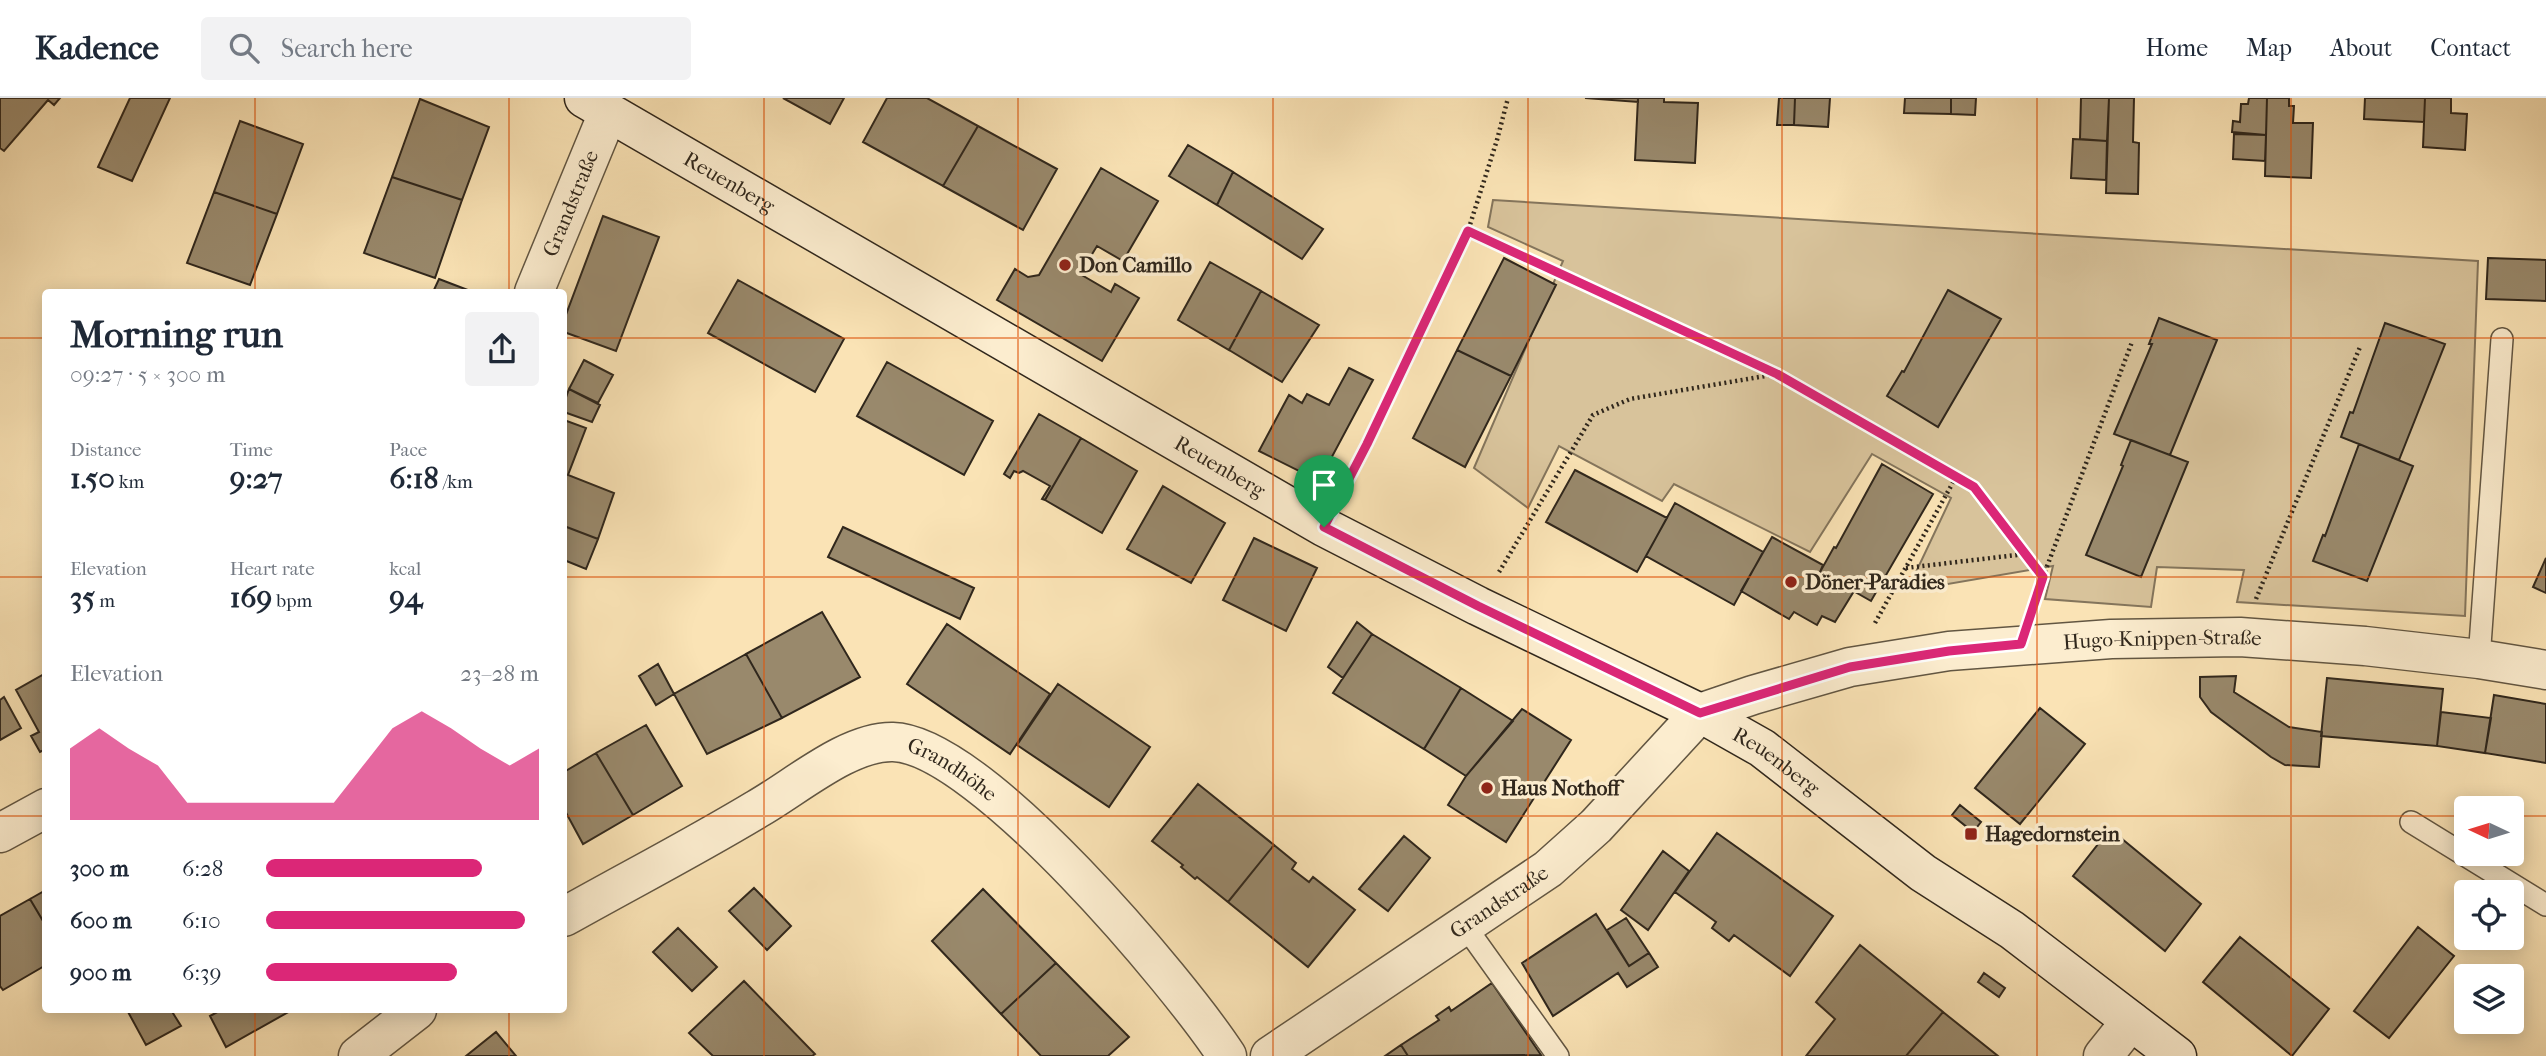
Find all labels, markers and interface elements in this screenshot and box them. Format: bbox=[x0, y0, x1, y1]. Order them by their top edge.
search box bbox=[201, 17, 691, 80]
text: Kadence bbox=[35, 29, 159, 68]
icon: search bbox=[225, 29, 263, 67]
text: Search here bbox=[281, 33, 413, 64]
text: Home bbox=[2146, 34, 2208, 62]
text: Map bbox=[2246, 34, 2292, 62]
text: About bbox=[2330, 34, 2392, 62]
text: Contact bbox=[2430, 34, 2511, 62]
street label: Grandstraße bbox=[538, 147, 603, 260]
street label: Reuenberg bbox=[680, 147, 780, 218]
place label: Don Camillo bbox=[1079, 253, 1192, 277]
marker: Don Camillo bbox=[1057, 257, 1073, 273]
text: Morning run bbox=[70, 312, 283, 357]
button: share bbox=[465, 312, 539, 386]
text: 09:27 · 5 × 300 m bbox=[70, 361, 225, 388]
street label: Reuenberg bbox=[1170, 431, 1270, 503]
text: Distance bbox=[70, 439, 141, 461]
text: Time bbox=[230, 439, 273, 461]
text: Pace bbox=[389, 439, 427, 461]
pin bbox=[1294, 455, 1354, 527]
text: 1.50 bbox=[70, 461, 115, 496]
text: 9:27 bbox=[230, 461, 283, 496]
text: 6:18 bbox=[389, 461, 439, 496]
icon: arrive bbox=[1305, 466, 1343, 504]
text: km bbox=[115, 471, 144, 493]
text: /km bbox=[439, 471, 473, 493]
text: Elevation bbox=[70, 558, 147, 580]
text: Heart rate bbox=[230, 558, 315, 580]
text: kcal bbox=[389, 558, 421, 580]
place label: Döner-Paradies bbox=[1805, 570, 1945, 594]
marker: Döner-Paradies bbox=[1783, 574, 1799, 590]
text: 35 bbox=[70, 580, 95, 615]
text: 169 bbox=[230, 580, 272, 615]
text: 94 bbox=[389, 580, 423, 615]
text: m bbox=[95, 590, 115, 612]
text: bpm bbox=[272, 590, 312, 612]
street label: Hugo-Knippen-Straße bbox=[2062, 625, 2263, 655]
text: Elevation bbox=[70, 660, 163, 687]
text: 23–28 m bbox=[460, 660, 539, 687]
street label: Reuenberg bbox=[1729, 722, 1825, 801]
street label: Grandhöhe bbox=[904, 733, 1002, 806]
place label: Haus Nothoff bbox=[1501, 776, 1625, 800]
marker: Haus Nothoff bbox=[1479, 780, 1495, 796]
north arrow bbox=[2454, 796, 2524, 866]
map controls bbox=[2454, 796, 2524, 1034]
place label: Hagedornstein bbox=[1985, 822, 2121, 846]
marker: Hagedornstein bbox=[1963, 826, 1979, 842]
text: 300 m bbox=[70, 855, 129, 882]
text: 6:28 bbox=[182, 855, 223, 882]
street label: Grandstraße bbox=[1445, 860, 1553, 943]
button: locate bbox=[2454, 880, 2524, 950]
text: 600 m bbox=[70, 907, 132, 934]
text: 6:10 bbox=[182, 907, 221, 934]
text: 900 m bbox=[70, 959, 132, 986]
text: 6:39 bbox=[182, 959, 222, 986]
button: layers bbox=[2454, 964, 2524, 1034]

